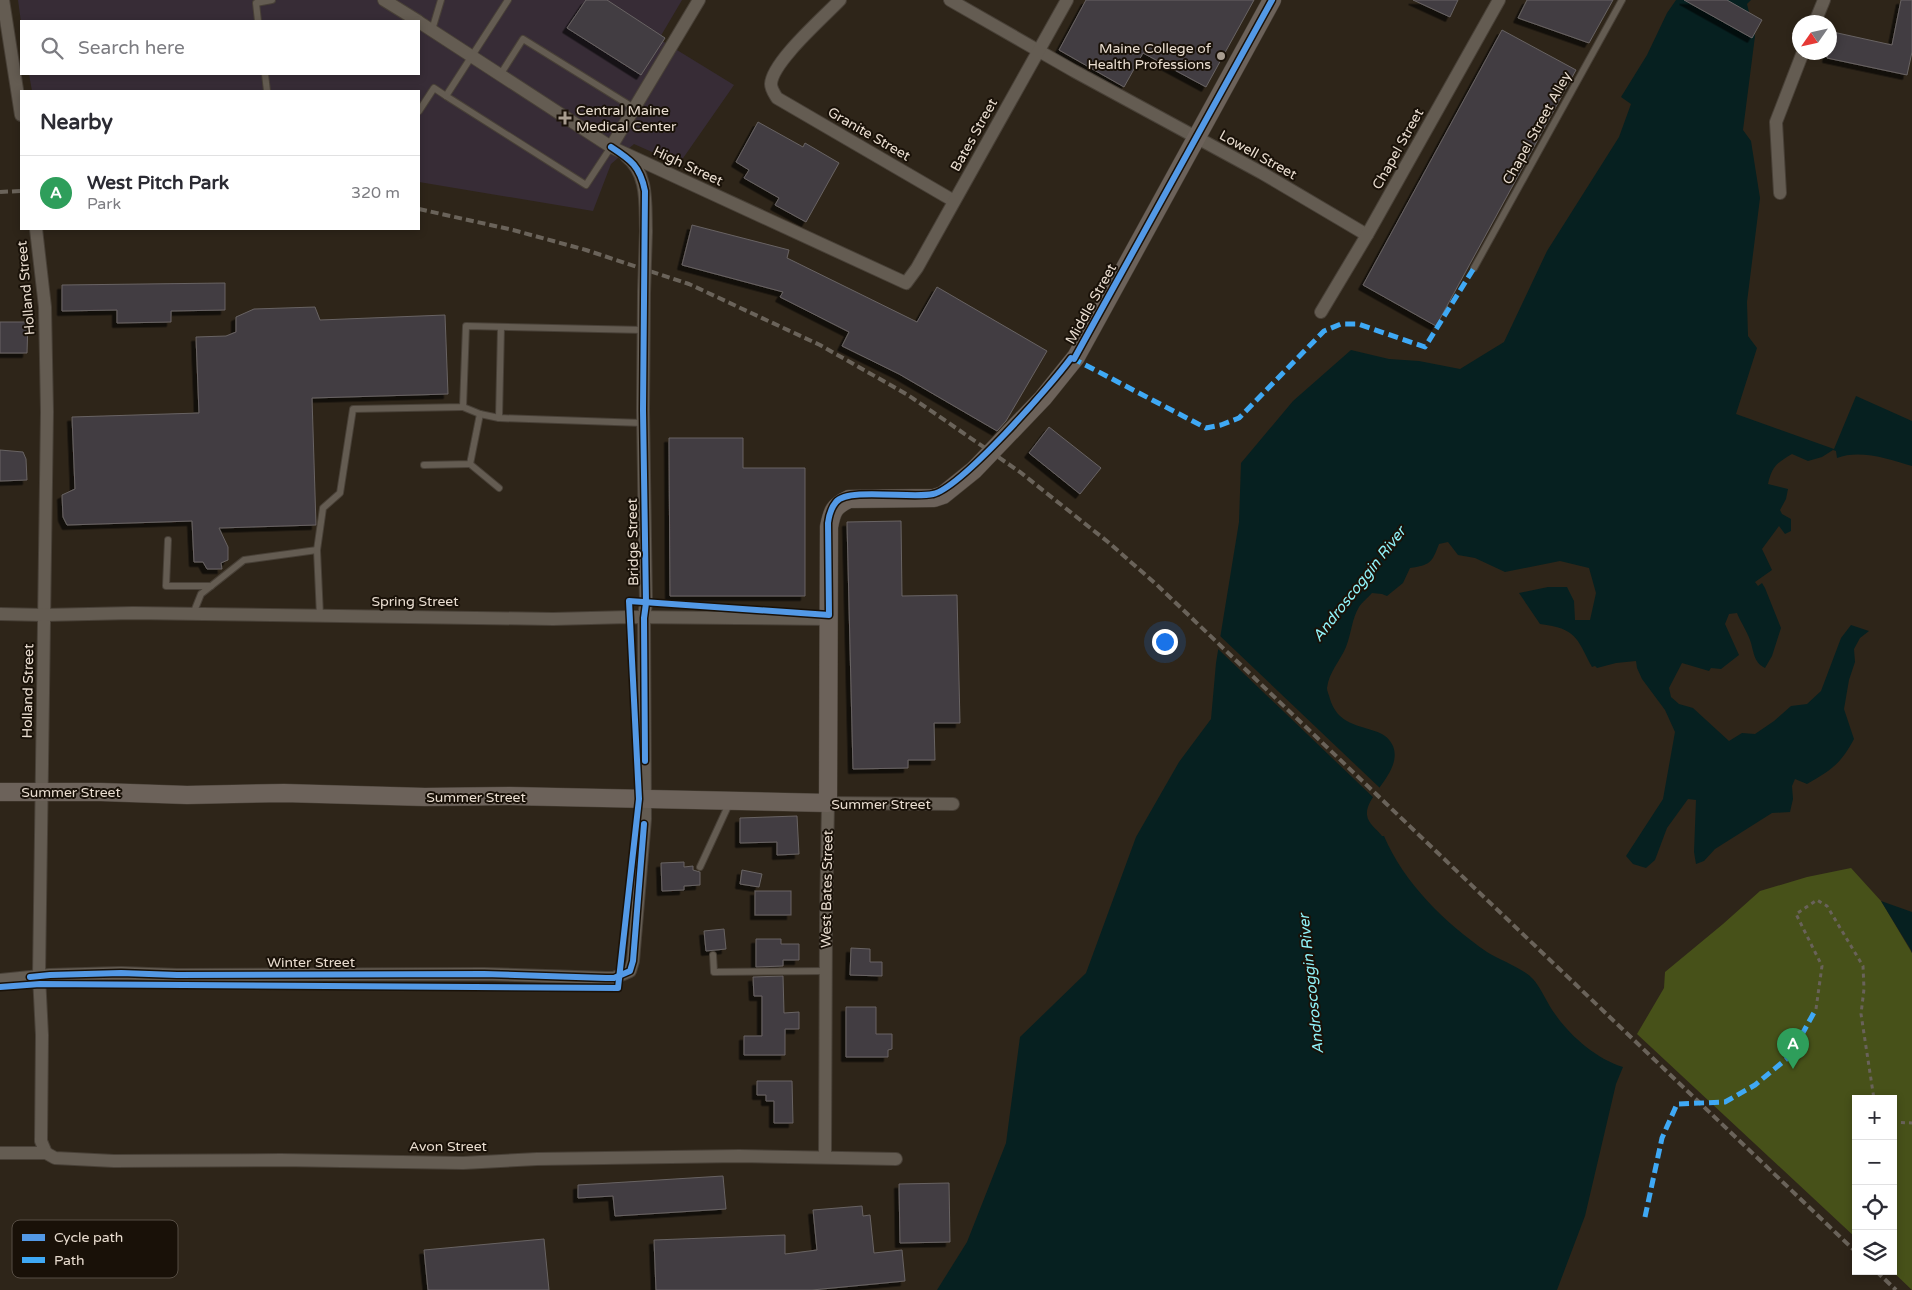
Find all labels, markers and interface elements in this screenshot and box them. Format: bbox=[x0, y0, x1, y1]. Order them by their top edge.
north arrow bbox=[1792, 15, 1837, 60]
search box bbox=[20, 20, 420, 75]
icon: search bbox=[38, 34, 66, 62]
text: Search here bbox=[78, 37, 185, 59]
place label: Maine College of Health Professions bbox=[1087, 40, 1212, 73]
marker: Maine College of Health Professions bbox=[1215, 50, 1227, 62]
street label: Chapel Street Alley bbox=[1499, 68, 1575, 187]
street label: Bates Street bbox=[947, 95, 1001, 175]
place label: Central Maine Medical Center bbox=[576, 102, 677, 135]
street label: Granite Street bbox=[825, 103, 914, 165]
street label: Chapel Street bbox=[1369, 105, 1428, 192]
text: Nearby bbox=[40, 110, 113, 135]
marker: Central Maine Medical Center bbox=[558, 111, 572, 125]
street label: Lowell Street bbox=[1216, 127, 1300, 184]
street label: High Street bbox=[650, 142, 726, 190]
text: West Pitch Park bbox=[87, 172, 229, 194]
text: A bbox=[50, 183, 62, 203]
text: 320 m bbox=[351, 183, 400, 203]
text: Park bbox=[87, 194, 121, 214]
street label: Holland Street bbox=[13, 239, 39, 336]
street label: Middle Street bbox=[1062, 260, 1120, 347]
street label: Bridge Street bbox=[624, 497, 642, 586]
water label: Androscoggin River bbox=[1309, 521, 1411, 645]
street label: Spring Street bbox=[371, 593, 459, 610]
your location bbox=[1152, 629, 1178, 655]
street label: Holland Street bbox=[19, 643, 37, 739]
street label: Summer Street bbox=[21, 784, 121, 801]
street label: Summer Street bbox=[426, 789, 526, 806]
street label: Summer Street bbox=[831, 796, 931, 813]
street label: West Bates Street bbox=[817, 829, 837, 948]
water label: Androscoggin River bbox=[1294, 911, 1327, 1055]
street label: Winter Street bbox=[267, 954, 356, 971]
pin: A bbox=[1777, 1028, 1809, 1069]
map controls bbox=[1852, 1095, 1897, 1275]
button: + bbox=[1852, 1095, 1897, 1140]
street label: Avon Street bbox=[409, 1138, 488, 1155]
button: − bbox=[1852, 1140, 1897, 1185]
button: locate bbox=[1852, 1185, 1897, 1230]
legend bbox=[12, 1220, 178, 1278]
text: Cycle path bbox=[54, 1229, 123, 1246]
button: layers bbox=[1852, 1230, 1897, 1275]
text: Path bbox=[54, 1252, 85, 1269]

